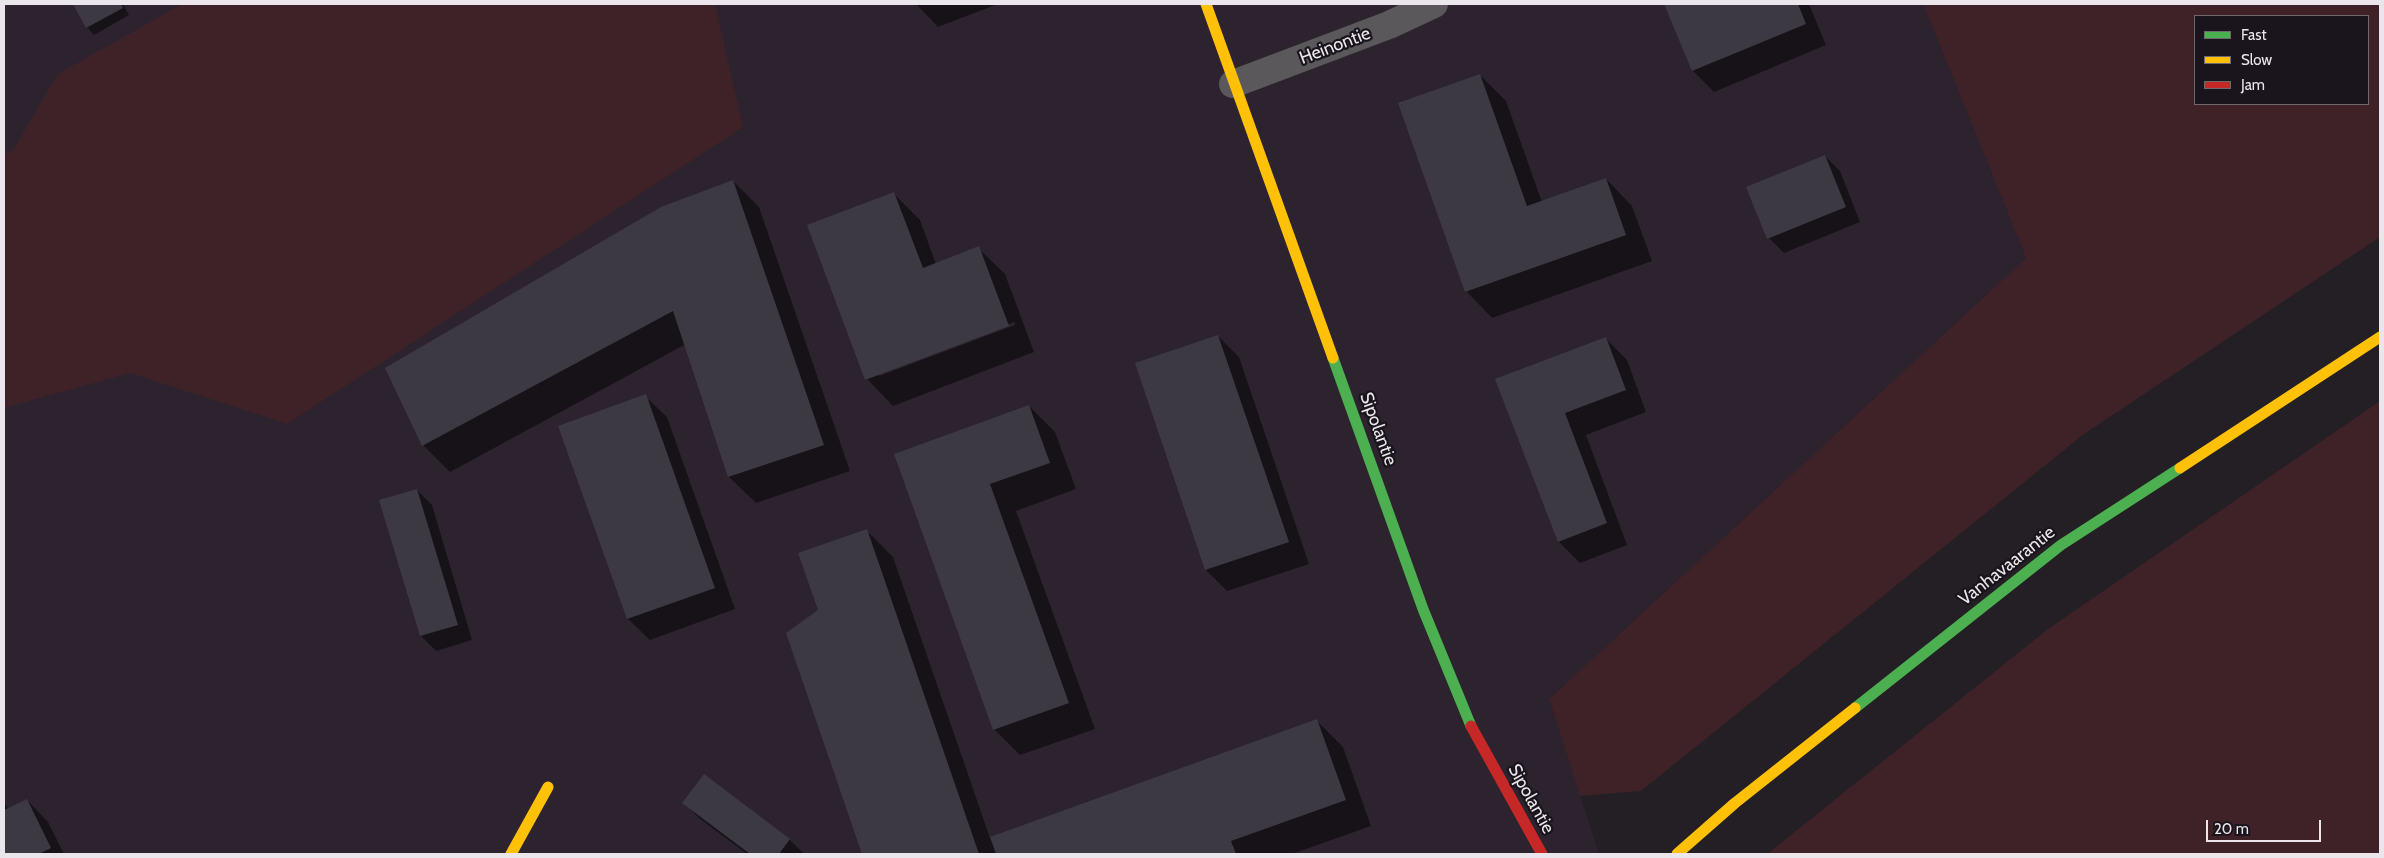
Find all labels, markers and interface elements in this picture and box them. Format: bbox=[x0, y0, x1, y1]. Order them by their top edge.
legend bbox=[2194, 15, 2369, 105]
street label: Heinontie bbox=[1296, 23, 1374, 69]
text: Fast bbox=[2241, 26, 2266, 44]
text: Slow bbox=[2241, 51, 2272, 69]
text: Jam bbox=[2241, 76, 2265, 94]
street label: Sipolantie bbox=[1355, 390, 1401, 468]
street label: Vanhavaarantie bbox=[1955, 522, 2059, 610]
street label: Sipolantie bbox=[1503, 761, 1559, 837]
scale bar bbox=[2209, 810, 2324, 842]
text: 20 m bbox=[2214, 820, 2249, 838]

